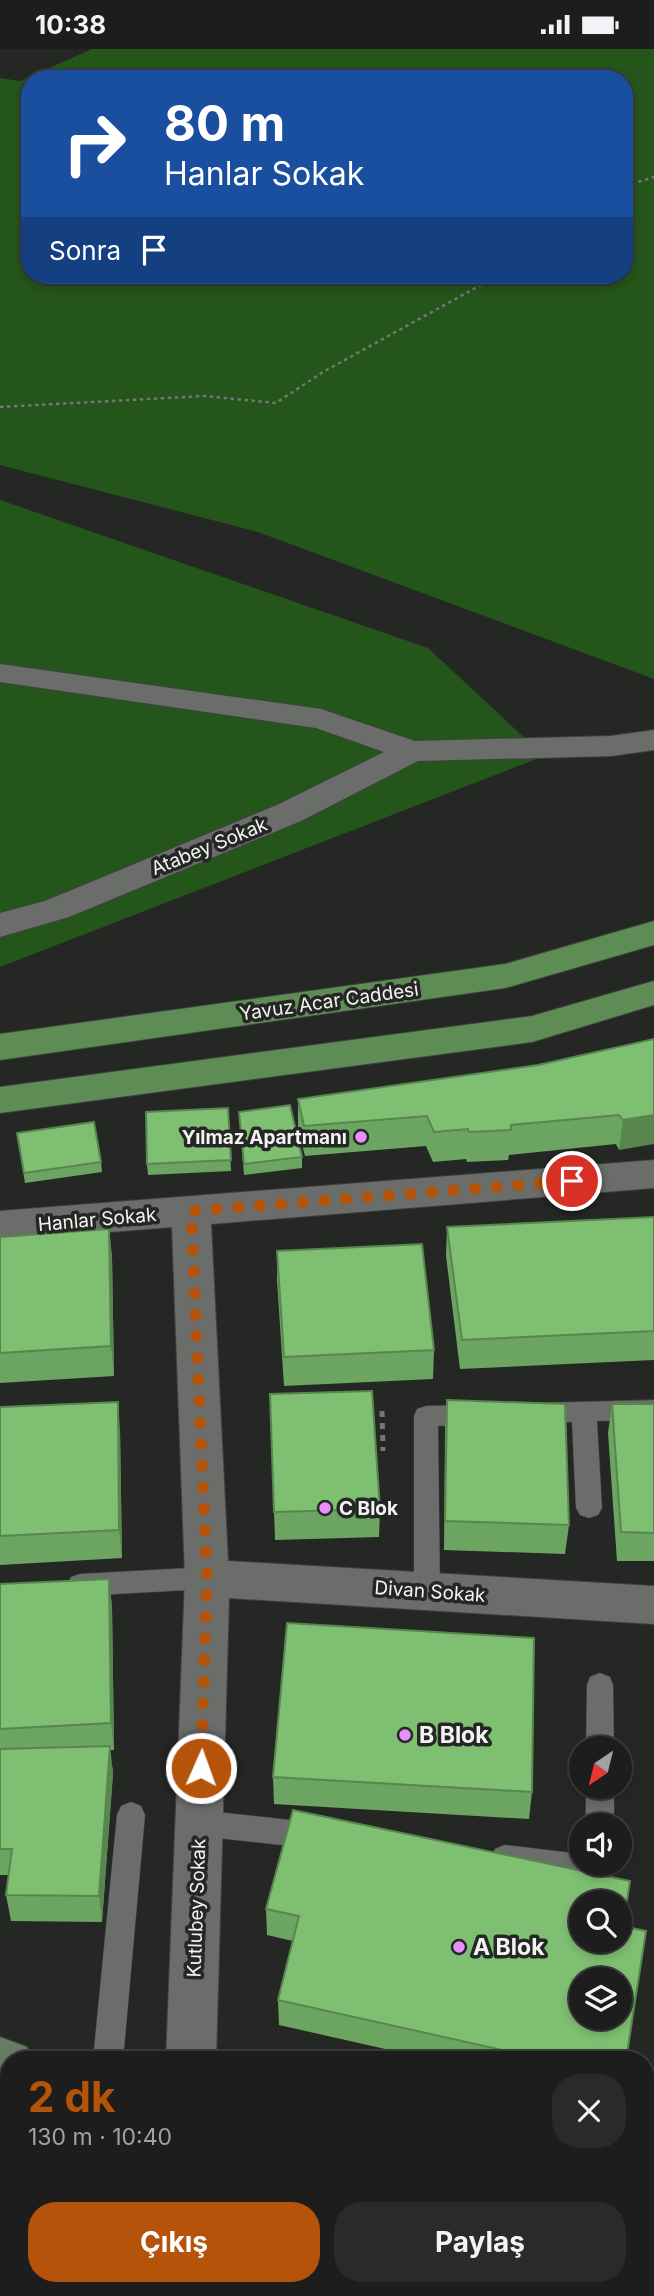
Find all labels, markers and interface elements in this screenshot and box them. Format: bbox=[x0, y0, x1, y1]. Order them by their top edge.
text: 10:38 bbox=[35, 9, 106, 40]
text: 80 m bbox=[164, 94, 285, 153]
icon: right bbox=[49, 98, 140, 189]
text: Hanlar Sokak bbox=[164, 154, 364, 193]
icon: arrive bbox=[135, 231, 173, 269]
text: Sonra bbox=[49, 235, 121, 266]
street label: Atabey Sokak bbox=[148, 813, 271, 880]
street label: Yavuz Acar Caddesi bbox=[238, 978, 420, 1025]
place label: Yılmaz Apartmanı bbox=[182, 1126, 347, 1149]
marker: Yılmaz Apartmanı bbox=[353, 1129, 369, 1145]
pin bbox=[542, 1151, 602, 1211]
icon: arrive bbox=[553, 1162, 591, 1200]
street label: Hanlar Sokak bbox=[37, 1203, 158, 1236]
place label: C Blok bbox=[339, 1497, 398, 1520]
marker: C Blok bbox=[317, 1500, 333, 1516]
street label: Divan Sokak bbox=[374, 1576, 487, 1607]
place label: B Blok bbox=[419, 1721, 489, 1749]
marker: B Blok bbox=[397, 1727, 413, 1743]
position arrow bbox=[164, 1731, 238, 1805]
north arrow bbox=[569, 1736, 632, 1799]
map controls bbox=[569, 1736, 632, 2030]
button: sound bbox=[569, 1813, 632, 1876]
street label: Kutlubey Sokak bbox=[183, 1838, 210, 1978]
button: search bbox=[569, 1890, 632, 1953]
place label: A Blok bbox=[473, 1933, 545, 1961]
marker: A Blok bbox=[451, 1939, 467, 1955]
button: layers bbox=[569, 1967, 632, 2030]
text: 2 dk bbox=[28, 2071, 115, 2122]
button: close bbox=[552, 2074, 626, 2148]
text: 130 m · 10:40 bbox=[28, 2123, 172, 2151]
button: Çıkış bbox=[28, 2202, 320, 2282]
button: Paylaş bbox=[334, 2202, 626, 2282]

